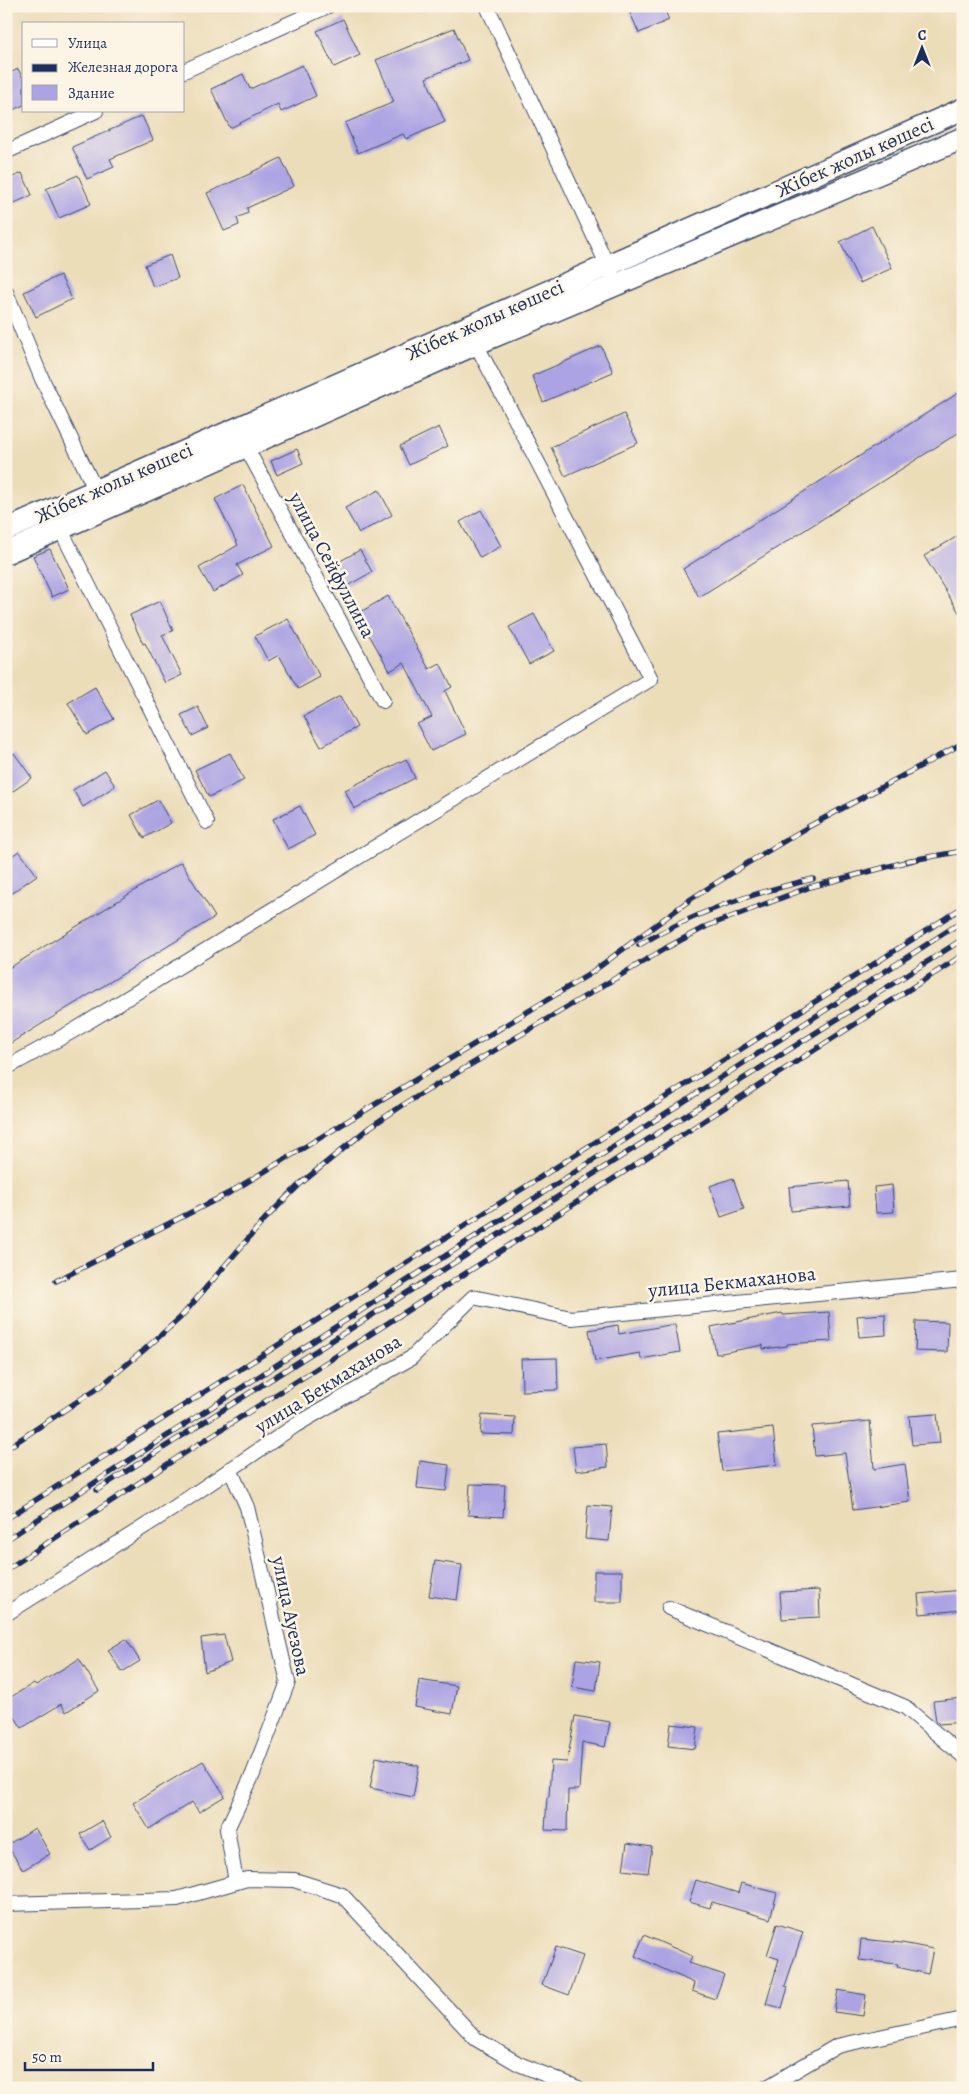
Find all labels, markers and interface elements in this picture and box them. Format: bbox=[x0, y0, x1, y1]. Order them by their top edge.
legend bbox=[22, 22, 185, 112]
north arrow bbox=[896, 22, 946, 72]
text: С bbox=[918, 26, 927, 45]
text: Улица bbox=[68, 33, 107, 53]
text: Железная дорога bbox=[68, 57, 178, 77]
text: Здание bbox=[68, 83, 115, 103]
street label: Жібек жолы көшесі bbox=[772, 110, 938, 204]
street label: Жібек жолы көшесі bbox=[402, 273, 568, 367]
street label: Жібек жолы көшесі bbox=[31, 436, 197, 530]
street label: улица Сейфуллина bbox=[282, 487, 382, 643]
street label: улица Бекмаханова bbox=[646, 1260, 818, 1304]
street label: улица Бекмаханова bbox=[249, 1328, 407, 1441]
street label: улица Ауезова bbox=[265, 1553, 317, 1679]
scale bar bbox=[25, 2039, 152, 2071]
text: 50 m bbox=[32, 2047, 62, 2067]

